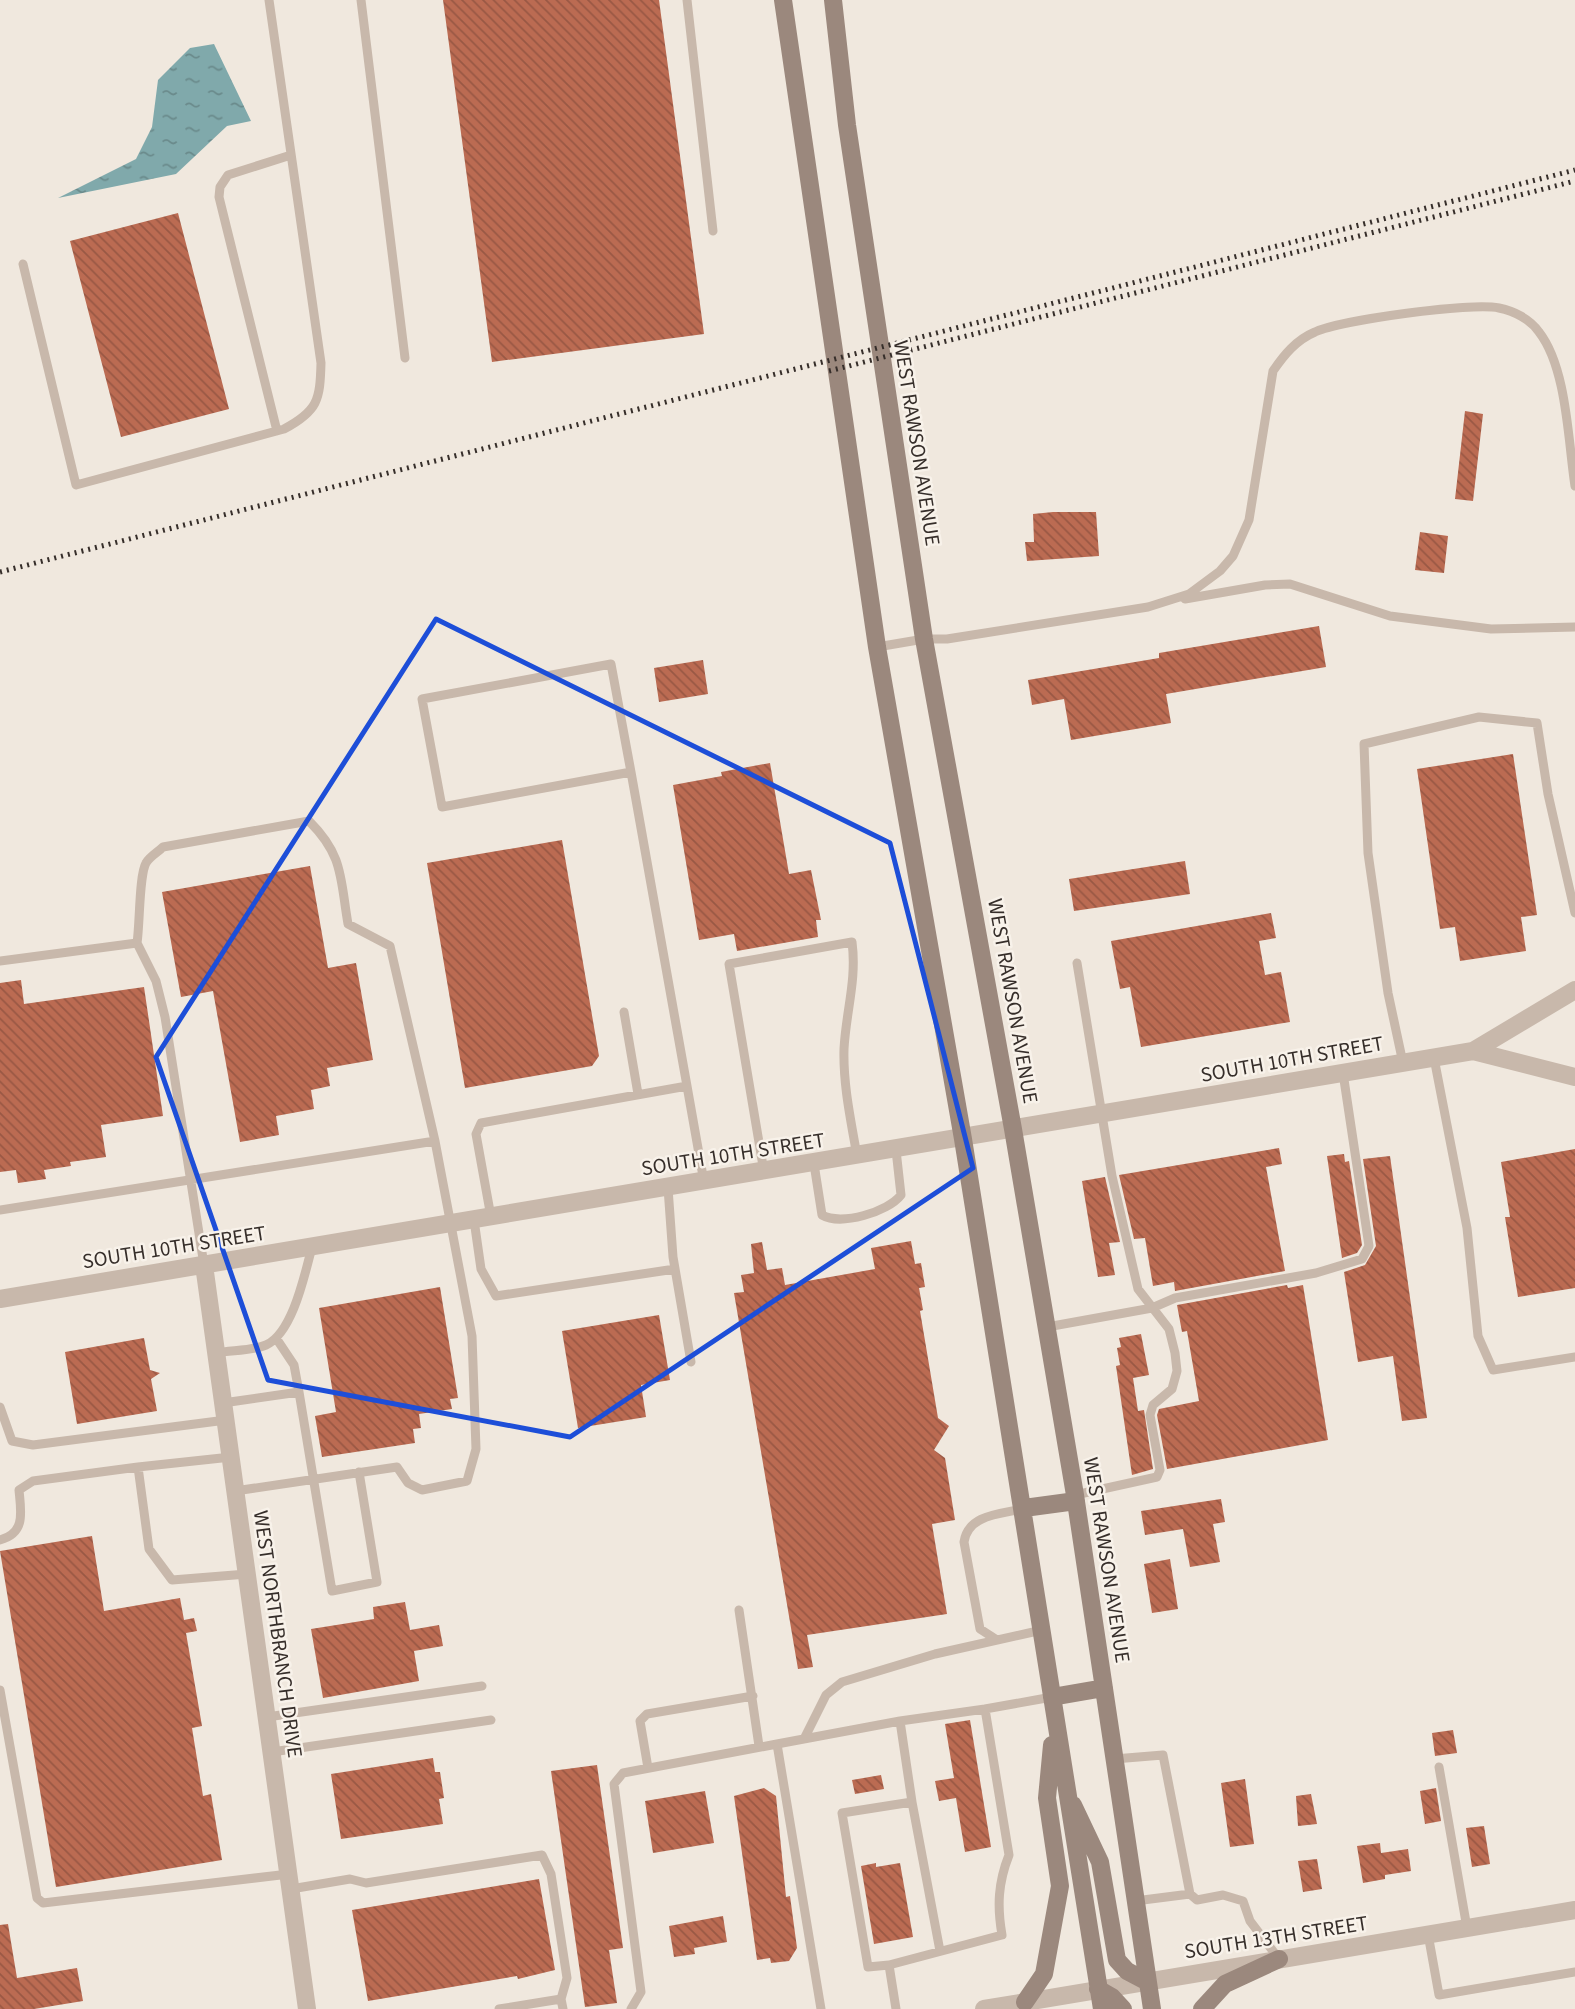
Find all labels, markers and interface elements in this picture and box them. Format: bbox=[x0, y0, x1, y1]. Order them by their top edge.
street label: WEST RAWSON AVENUE bbox=[886, 338, 948, 548]
street label: WEST RAWSON AVENUE bbox=[980, 896, 1046, 1106]
street label: SOUTH 10TH STREET bbox=[1198, 1028, 1386, 1090]
street label: SOUTH 10TH STREET bbox=[639, 1125, 827, 1183]
street label: SOUTH 10TH STREET bbox=[80, 1218, 268, 1276]
street label: WEST RAWSON AVENUE bbox=[1076, 1455, 1138, 1665]
street label: WEST NORTHBRANCH DRIVE bbox=[246, 1508, 310, 1760]
street label: SOUTH 13TH STREET bbox=[1182, 1908, 1370, 1966]

